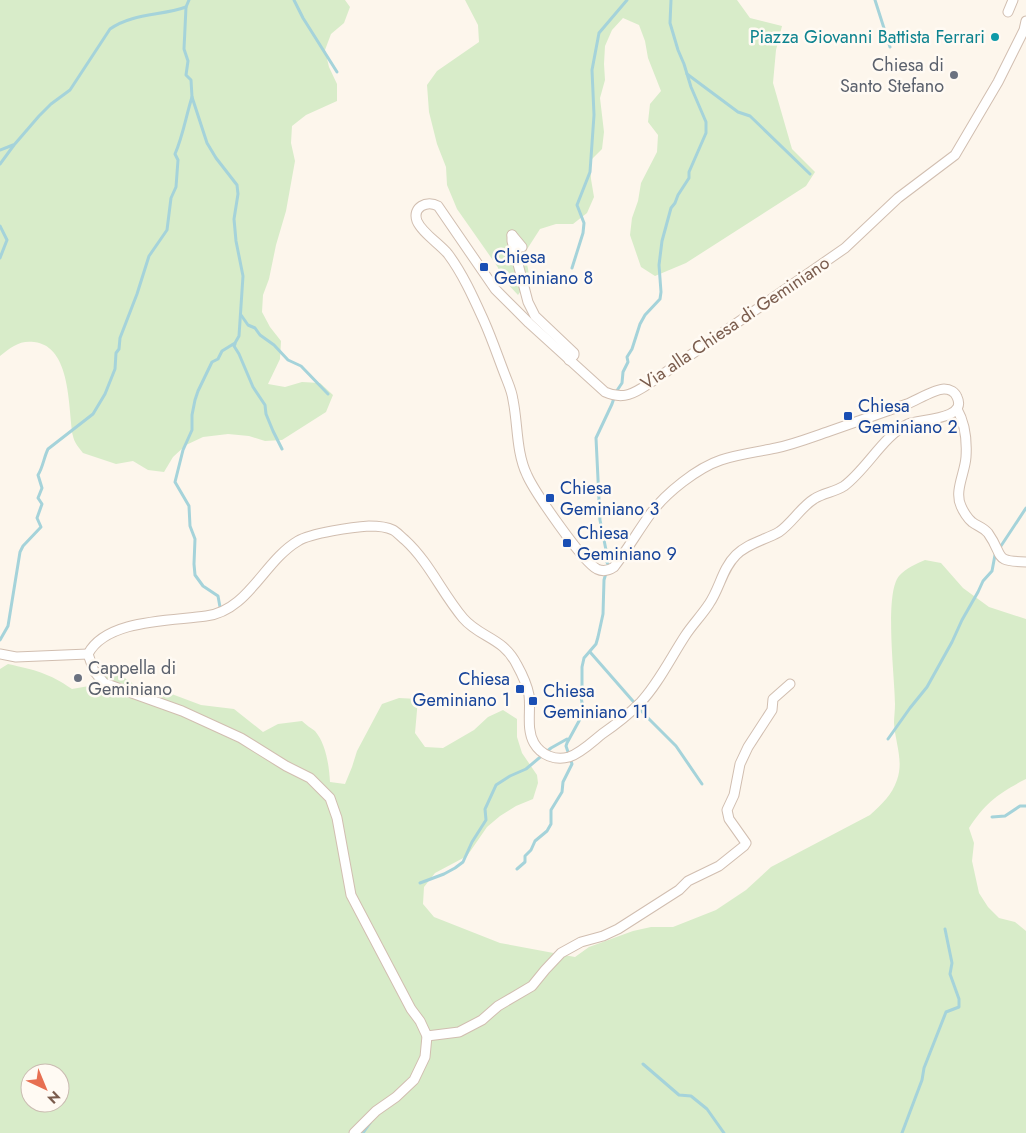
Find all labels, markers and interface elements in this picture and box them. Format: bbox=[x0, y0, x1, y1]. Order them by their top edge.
place label: Piazza Giovanni Battista Ferrari bbox=[750, 24, 985, 50]
marker: Piazza Giovanni Battista Ferrari bbox=[989, 31, 1001, 43]
place label: Chiesa di Santo Stefano bbox=[840, 52, 944, 99]
marker: Chiesa di Santo Stefano bbox=[948, 69, 960, 81]
place label: Chiesa Geminiano 8 bbox=[494, 244, 593, 291]
street label: Via alla Chiesa di Geminiano bbox=[635, 250, 835, 396]
marker: Chiesa Geminiano 8 bbox=[478, 261, 490, 273]
place label: Chiesa Geminiano 2 bbox=[858, 393, 958, 440]
marker: Chiesa Geminiano 2 bbox=[842, 410, 854, 422]
place label: Chiesa Geminiano 3 bbox=[560, 475, 659, 522]
marker: Chiesa Geminiano 3 bbox=[544, 492, 556, 504]
place label: Chiesa Geminiano 9 bbox=[577, 520, 677, 567]
marker: Chiesa Geminiano 9 bbox=[561, 537, 573, 549]
place label: Cappella di Geminiano bbox=[88, 655, 176, 702]
place label: Chiesa Geminiano 1 bbox=[412, 666, 510, 713]
marker: Cappella di Geminiano bbox=[72, 672, 84, 684]
place label: Chiesa Geminiano 11 bbox=[543, 678, 649, 725]
marker: Chiesa Geminiano 1 bbox=[514, 683, 526, 695]
marker: Chiesa Geminiano 11 bbox=[527, 695, 539, 707]
north arrow bbox=[20, 1063, 70, 1113]
text: N bbox=[43, 1086, 65, 1108]

